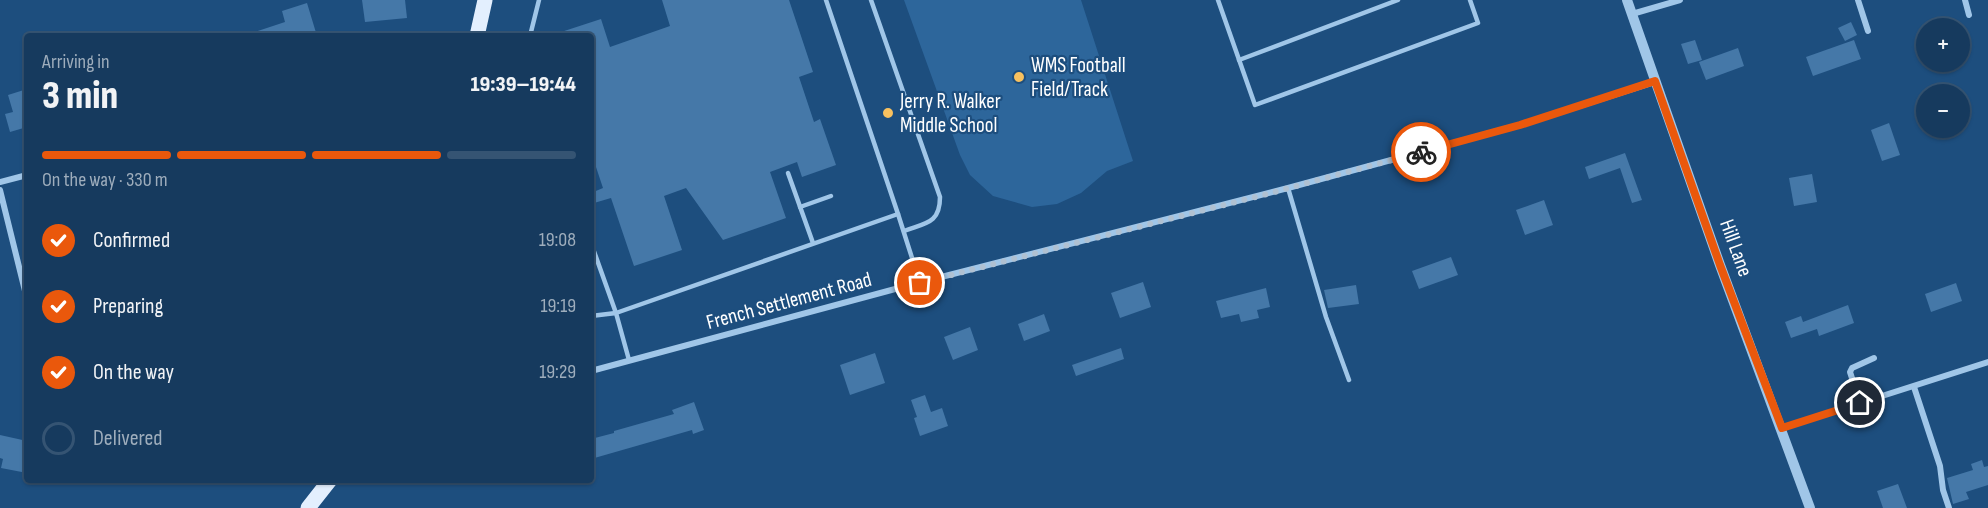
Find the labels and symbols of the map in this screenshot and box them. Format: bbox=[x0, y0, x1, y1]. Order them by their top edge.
place label: WMS Football Field/Track bbox=[1031, 53, 1126, 102]
marker: WMS Football Field/Track bbox=[1012, 70, 1026, 84]
place label: Jerry R. Walker Middle School bbox=[899, 89, 1001, 138]
marker: Jerry R. Walker Middle School bbox=[881, 106, 895, 120]
courier bbox=[1391, 122, 1451, 182]
street label: Hill Lane bbox=[1714, 216, 1758, 280]
pin bbox=[894, 257, 945, 308]
street label: French Settlement Road bbox=[704, 267, 874, 335]
pin bbox=[1834, 377, 1885, 428]

